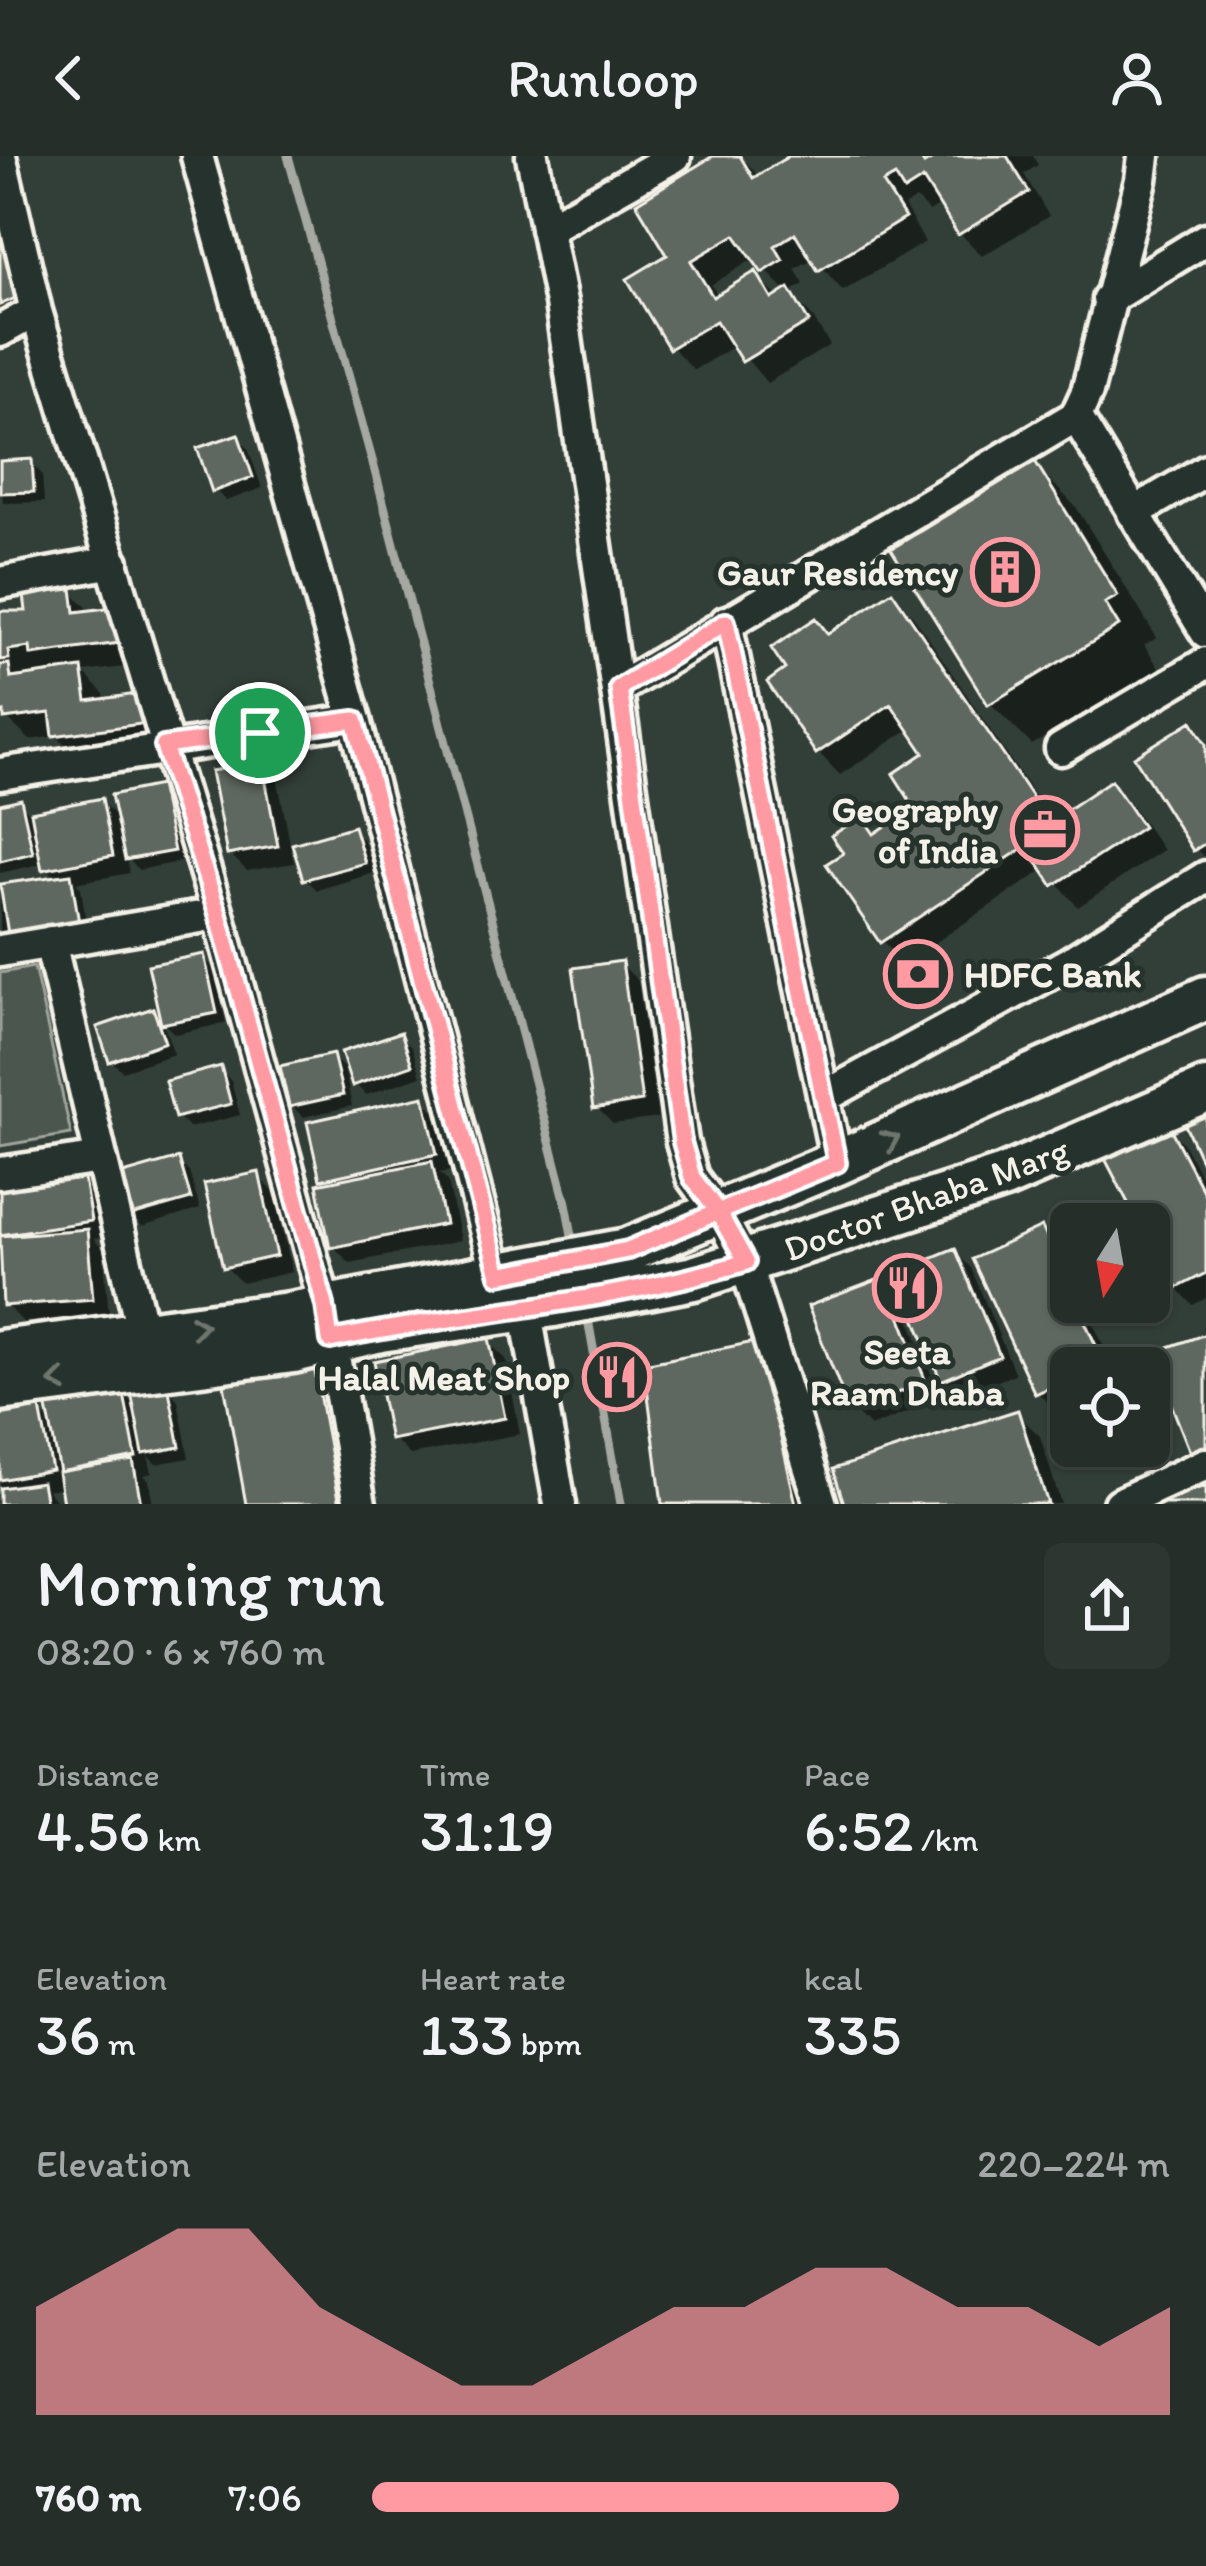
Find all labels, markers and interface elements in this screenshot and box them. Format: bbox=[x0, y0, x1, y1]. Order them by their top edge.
icon: back bbox=[36, 45, 102, 111]
icon: person bbox=[1104, 45, 1170, 111]
text: Runloop bbox=[507, 46, 699, 111]
building icon: Gaur Residency bbox=[970, 537, 1040, 607]
place label: Gaur Residency bbox=[717, 551, 959, 594]
pin bbox=[209, 682, 311, 784]
icon: arrive bbox=[227, 700, 293, 766]
place label: Geography of India bbox=[832, 788, 998, 872]
office icon: Geography of India bbox=[1010, 795, 1080, 865]
bank icon: HDFC Bank bbox=[883, 939, 953, 1009]
place label: HDFC Bank bbox=[964, 953, 1141, 996]
street label: Doctor Bhaba Marg bbox=[778, 1127, 1075, 1270]
one-way arrow bbox=[878, 1130, 900, 1154]
north arrow bbox=[1050, 1203, 1170, 1323]
map controls bbox=[1050, 1203, 1170, 1467]
restaurant icon: Seeta Raam Dhaba bbox=[872, 1253, 942, 1323]
one-way arrow bbox=[190, 1314, 209, 1340]
place label: Seeta Raam Dhaba bbox=[810, 1330, 1004, 1414]
restaurant icon: Halal Meat Shop bbox=[582, 1342, 652, 1412]
button: locate bbox=[1050, 1347, 1170, 1467]
place label: Halal Meat Shop bbox=[318, 1356, 570, 1399]
one-way arrow bbox=[48, 1368, 68, 1394]
text: Morning run bbox=[36, 1543, 385, 1623]
button: share bbox=[1044, 1543, 1170, 1669]
text: 08:20 · 6 × 760 m bbox=[36, 1628, 325, 1675]
text: Distance bbox=[36, 1755, 160, 1794]
text: Time bbox=[420, 1755, 490, 1794]
text: Pace bbox=[804, 1755, 870, 1794]
text: 4.56 bbox=[36, 1794, 150, 1866]
text: 31:19 bbox=[420, 1794, 554, 1866]
text: 6:52 bbox=[804, 1794, 914, 1866]
text: km bbox=[150, 1820, 201, 1859]
text: /km bbox=[914, 1820, 978, 1859]
text: Elevation bbox=[36, 1959, 167, 1998]
text: Heart rate bbox=[420, 1959, 566, 1998]
text: kcal bbox=[804, 1959, 863, 1998]
text: 36 bbox=[36, 1998, 100, 2070]
text: 133 bbox=[420, 1998, 513, 2070]
text: 335 bbox=[804, 1998, 901, 2070]
text: m bbox=[100, 2024, 136, 2063]
text: bpm bbox=[513, 2024, 582, 2063]
text: Elevation bbox=[36, 2140, 191, 2187]
text: 220–224 m bbox=[977, 2140, 1170, 2187]
text: 760 m bbox=[36, 2474, 142, 2521]
text: 7:06 bbox=[228, 2474, 302, 2521]

